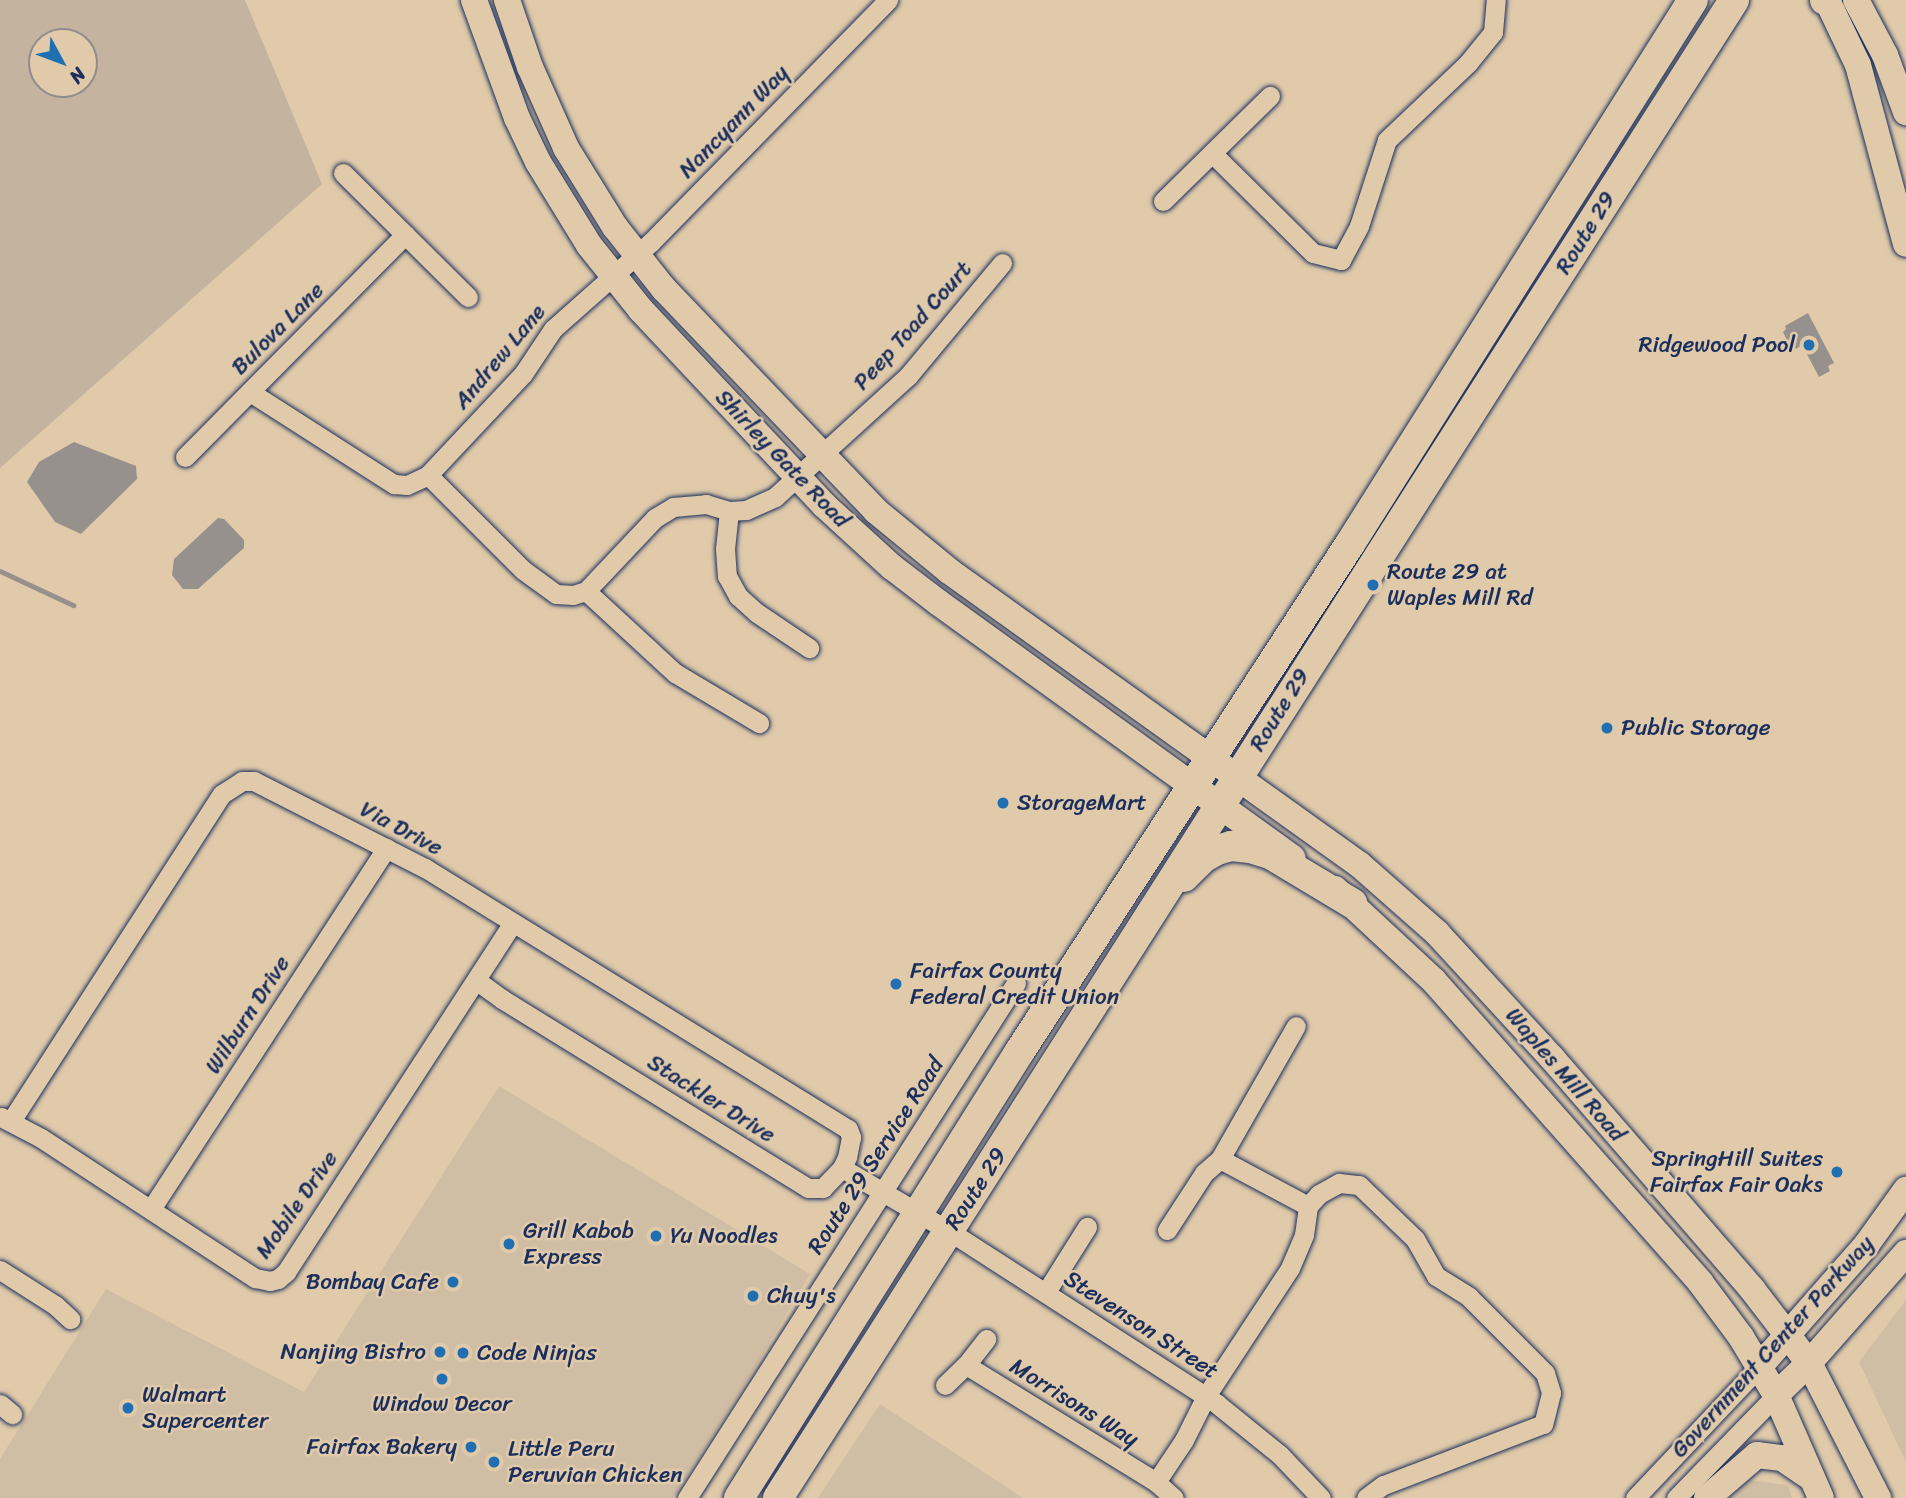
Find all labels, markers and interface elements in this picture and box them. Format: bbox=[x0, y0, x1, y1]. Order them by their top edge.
north arrow bbox=[28, 28, 98, 98]
text: N bbox=[61, 60, 94, 92]
street label: Nancyann Way bbox=[673, 60, 795, 184]
street label: Route 29 bbox=[1550, 186, 1622, 280]
street label: Peep Toad Court bbox=[847, 255, 979, 397]
street label: Bulova Lane bbox=[226, 277, 330, 381]
street label: Andrew Lane bbox=[448, 299, 552, 415]
place label: Ridgewood Pool bbox=[1638, 331, 1795, 359]
marker: Ridgewood Pool bbox=[1801, 337, 1817, 353]
street label: Shirley Gate Road bbox=[709, 384, 855, 534]
place label: Route 29 at Waples Mill Rd bbox=[1387, 558, 1532, 612]
marker: Route 29 at Waples Mill Rd bbox=[1365, 577, 1381, 593]
street label: Route 29 bbox=[1244, 663, 1316, 757]
place label: Public Storage bbox=[1621, 714, 1770, 742]
marker: Public Storage bbox=[1599, 720, 1615, 736]
place label: StorageMart bbox=[1017, 789, 1147, 817]
marker: StorageMart bbox=[995, 795, 1011, 811]
street label: Via Drive bbox=[355, 796, 447, 862]
street label: Wilburn Drive bbox=[200, 951, 296, 1079]
place label: Fairfax County Federal Credit Union bbox=[910, 957, 1119, 1011]
marker: Fairfax County Federal Credit Union bbox=[888, 976, 904, 992]
street label: Waples Mill Road bbox=[1499, 1002, 1631, 1148]
street label: Stackler Drive bbox=[642, 1049, 780, 1149]
street label: Route 29 Service Road bbox=[802, 1052, 950, 1260]
street label: Route 29 bbox=[939, 1143, 1013, 1235]
place label: SpringHill Suites Fairfax Fair Oaks bbox=[1649, 1145, 1823, 1199]
street label: Mobile Drive bbox=[250, 1146, 344, 1264]
marker: SpringHill Suites Fairfax Fair Oaks bbox=[1829, 1164, 1845, 1180]
place label: Grill Kabob Express bbox=[523, 1217, 634, 1271]
place label: Yu Noodles bbox=[670, 1222, 777, 1250]
marker: Yu Noodles bbox=[648, 1228, 664, 1244]
street label: Government Center Parkway bbox=[1666, 1230, 1880, 1464]
marker: Grill Kabob Express bbox=[501, 1236, 517, 1252]
street label: Stevenson Street bbox=[1059, 1265, 1223, 1385]
place label: Bombay Cafe bbox=[306, 1268, 439, 1296]
marker: Bombay Cafe bbox=[445, 1274, 461, 1290]
place label: Chuy's bbox=[767, 1282, 836, 1310]
marker: Chuy's bbox=[745, 1288, 761, 1304]
place label: Nanjing Bistro bbox=[280, 1338, 426, 1366]
place label: Code Ninjas bbox=[477, 1339, 596, 1367]
marker: Nanjing Bistro bbox=[432, 1344, 448, 1360]
marker: Code Ninjas bbox=[455, 1345, 471, 1361]
street label: Morrisons Way bbox=[1005, 1352, 1143, 1454]
marker: Window Decor bbox=[434, 1371, 450, 1387]
place label: Walmart Supercenter bbox=[142, 1381, 268, 1435]
place label: Window Decor bbox=[372, 1390, 512, 1418]
marker: Walmart Supercenter bbox=[120, 1400, 136, 1416]
place label: Fairfax Bakery bbox=[307, 1433, 457, 1461]
place label: Little Peru Peruvian Chicken bbox=[508, 1435, 683, 1489]
marker: Fairfax Bakery bbox=[463, 1439, 479, 1455]
marker: Little Peru Peruvian Chicken bbox=[486, 1454, 502, 1470]

